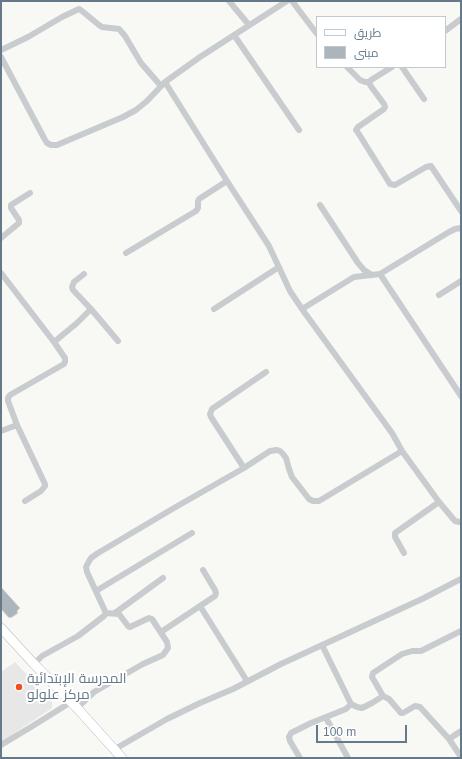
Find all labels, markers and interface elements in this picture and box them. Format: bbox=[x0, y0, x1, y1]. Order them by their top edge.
legend bbox=[316, 16, 446, 68]
text: طريق bbox=[354, 26, 381, 40]
text: مبنى bbox=[354, 46, 379, 60]
place label: المدرسة الإبتدائية مركز علولو bbox=[27, 671, 127, 704]
marker: المدرسة الإبتدائية مركز علولو bbox=[14, 682, 24, 692]
scale bar bbox=[318, 717, 409, 743]
text: 100 m bbox=[323, 725, 356, 739]

